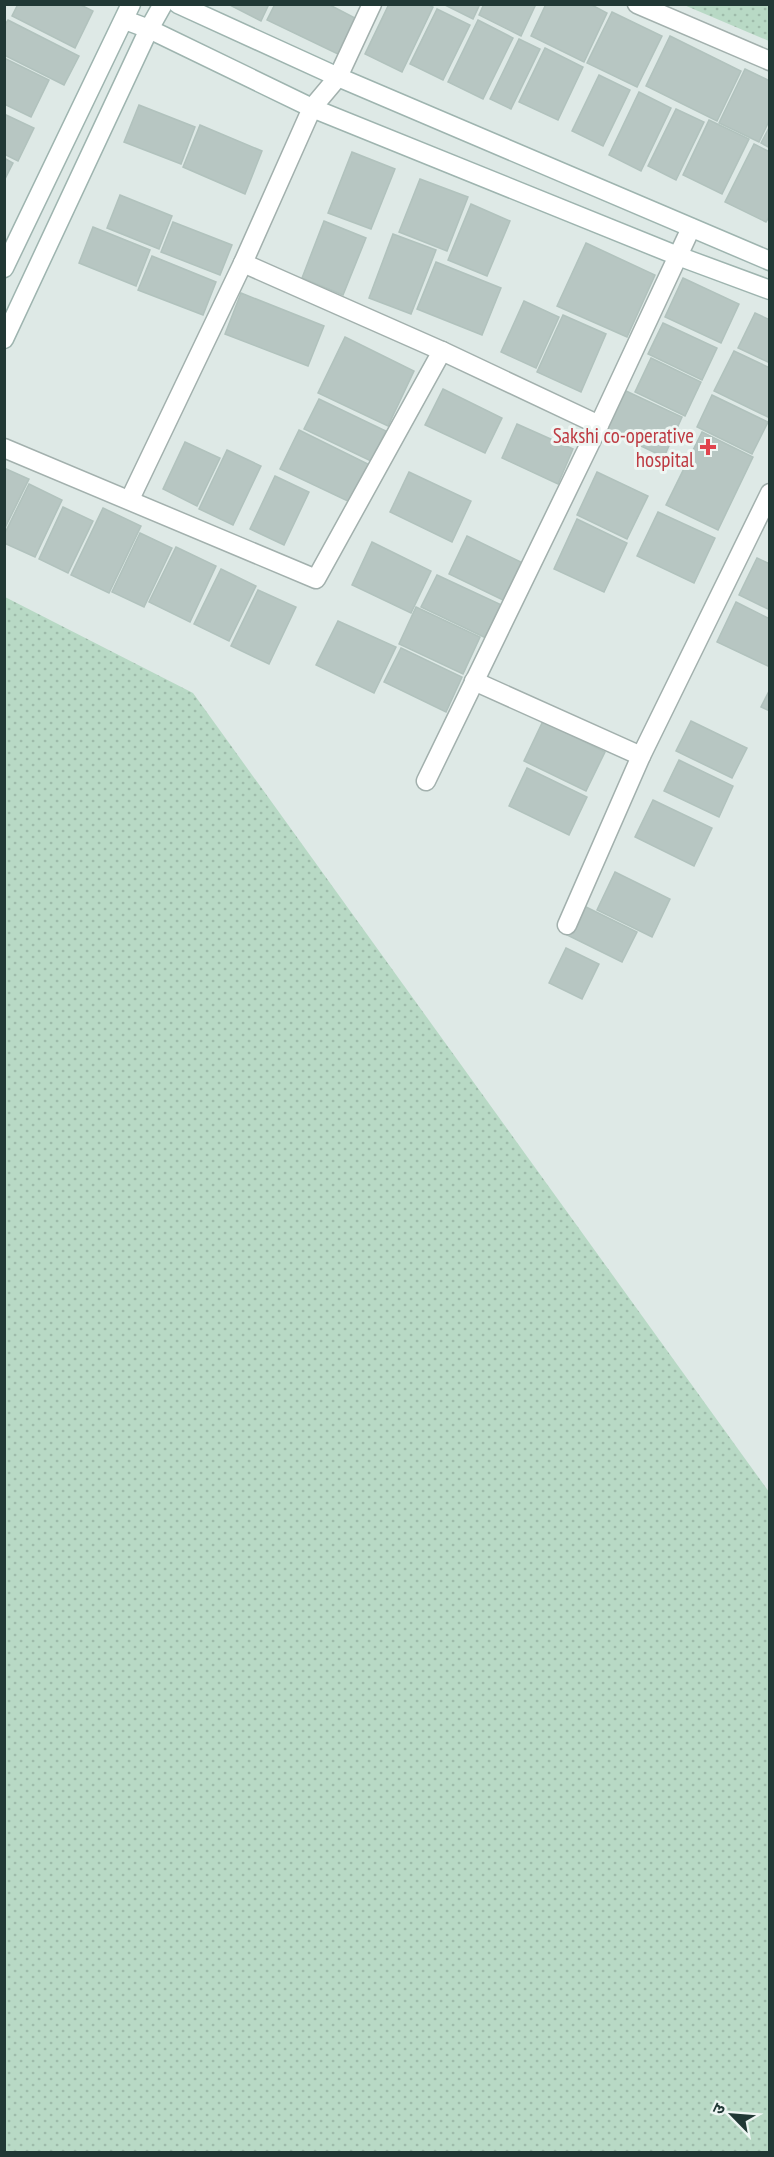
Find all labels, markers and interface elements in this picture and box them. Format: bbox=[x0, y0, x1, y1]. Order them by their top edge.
place label: Sakshi co-operative hospital bbox=[553, 422, 694, 473]
marker: Sakshi co-operative hospital bbox=[699, 438, 717, 456]
north arrow bbox=[702, 2085, 762, 2145]
text: उ bbox=[707, 2100, 730, 2117]

